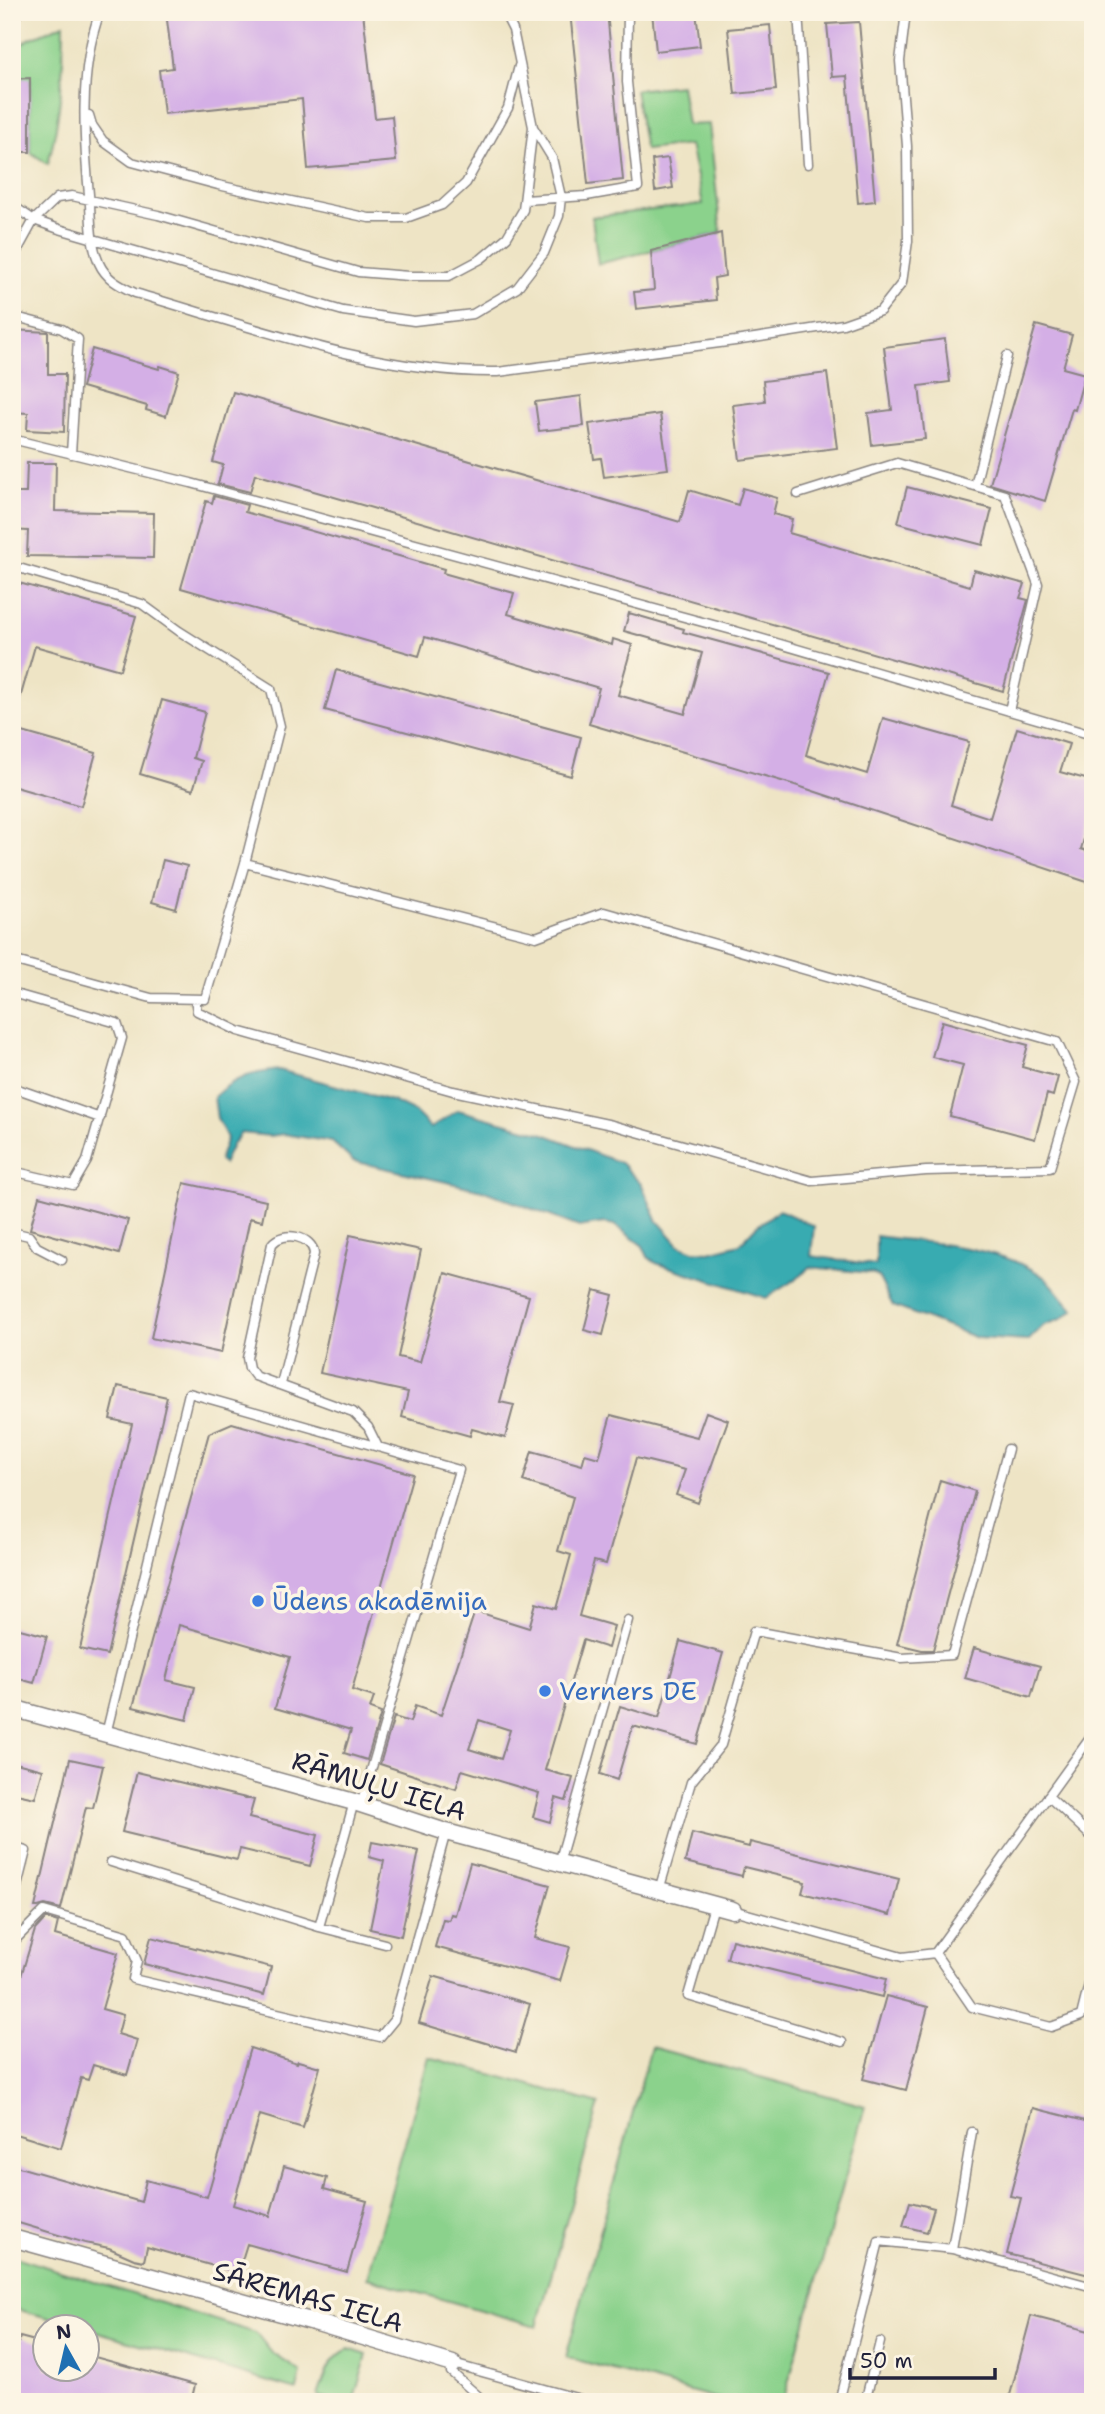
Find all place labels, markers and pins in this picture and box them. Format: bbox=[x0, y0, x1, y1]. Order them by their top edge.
place label: Ūdens akadēmija bbox=[272, 1583, 487, 1618]
marker: Ūdens akadēmija bbox=[250, 1593, 266, 1609]
place label: Verners DE bbox=[559, 1673, 697, 1708]
marker: Verners DE bbox=[537, 1683, 553, 1699]

